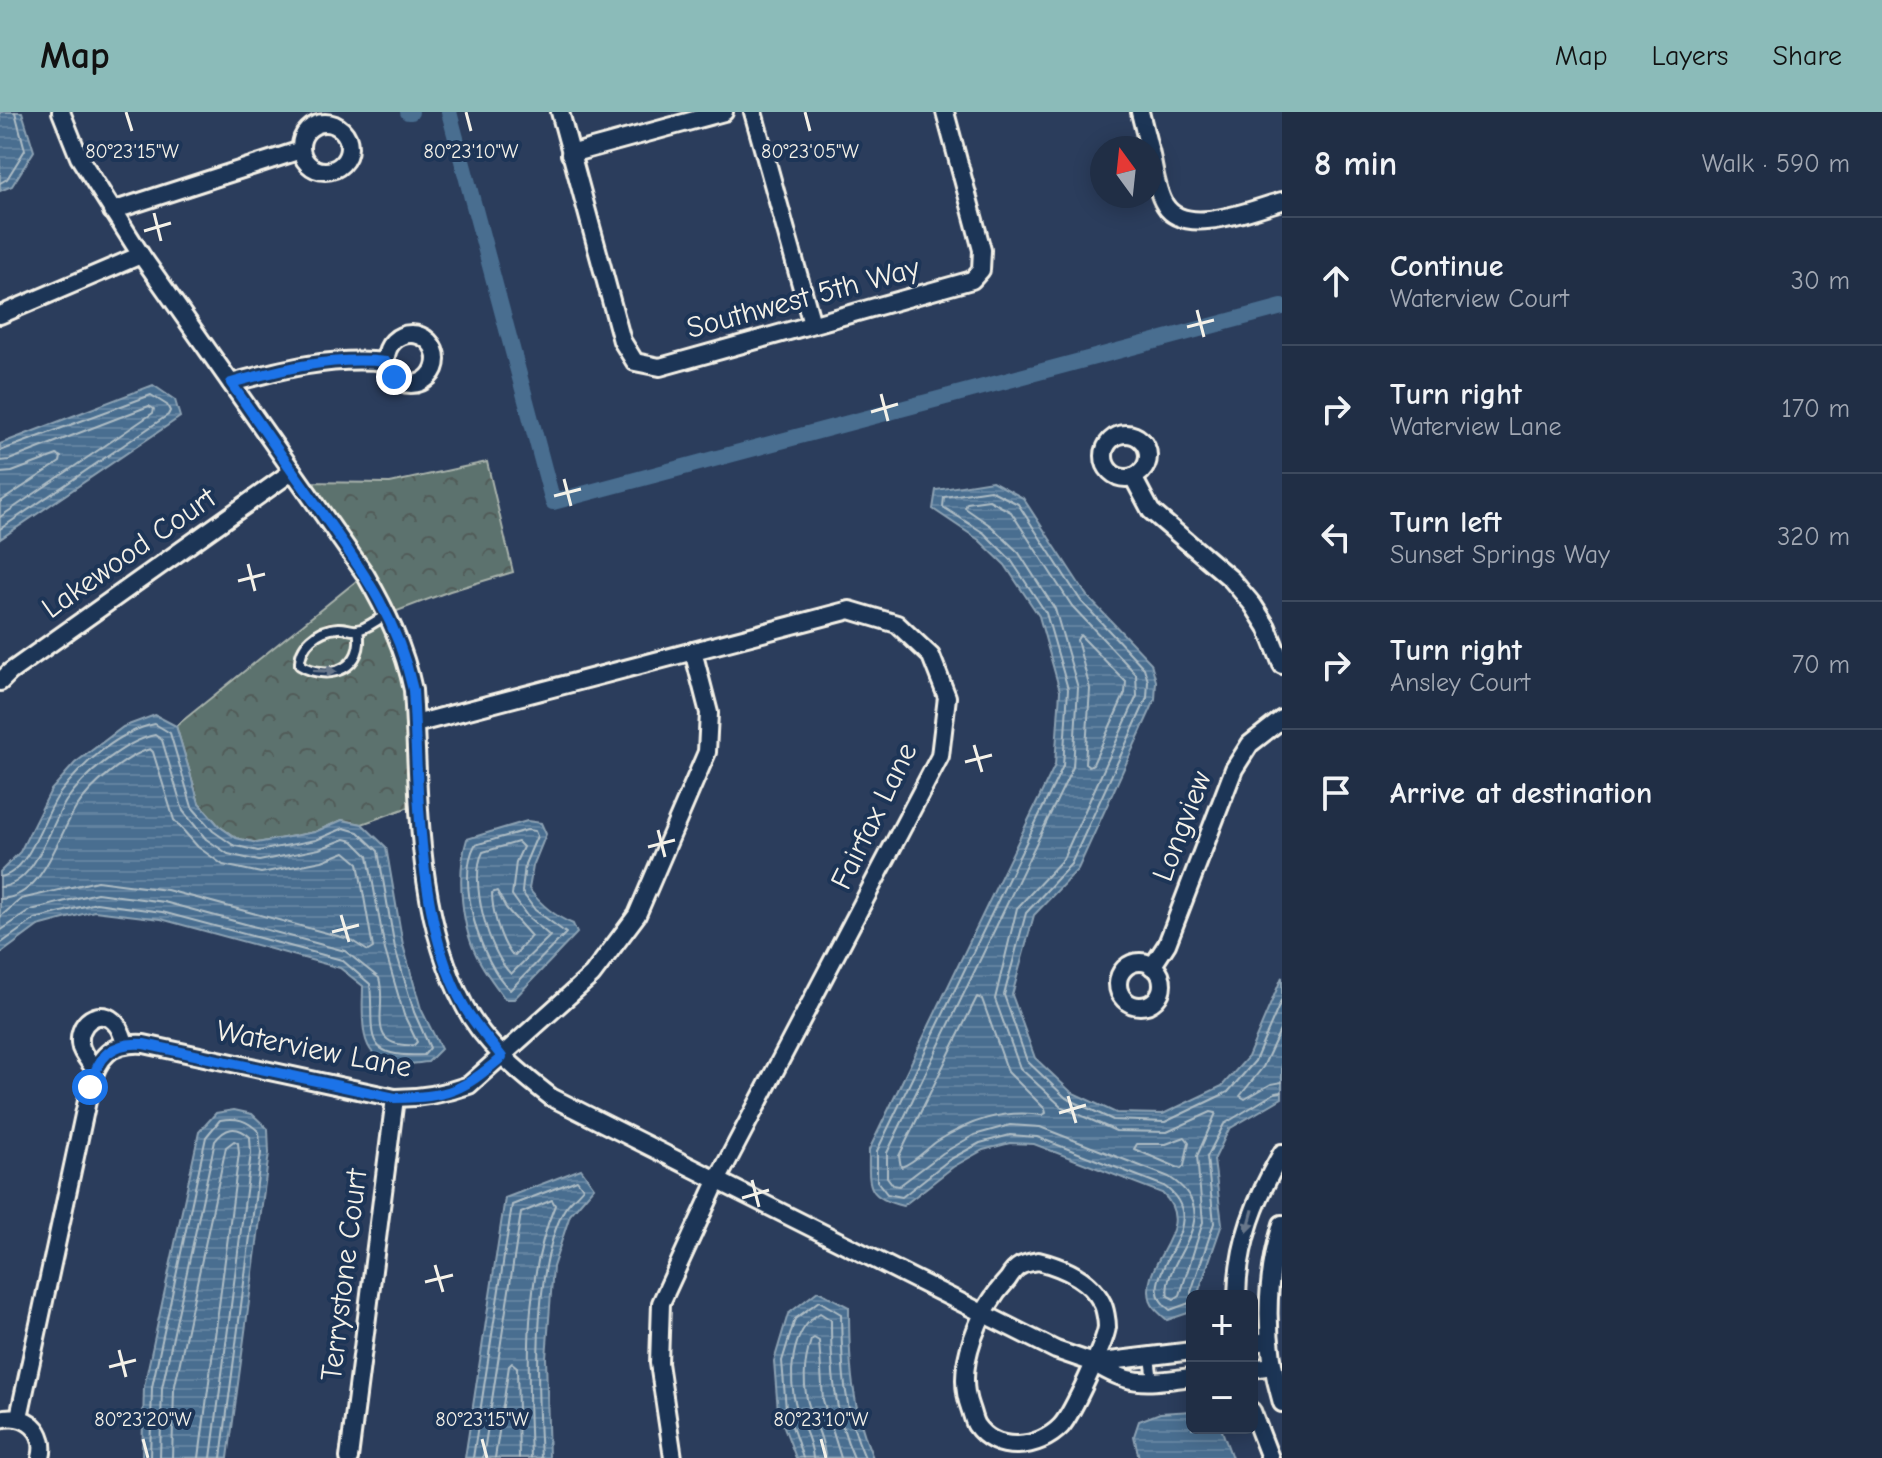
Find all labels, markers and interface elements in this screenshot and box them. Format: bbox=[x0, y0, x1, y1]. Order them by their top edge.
text: Map bbox=[40, 34, 110, 78]
text: Map bbox=[1555, 40, 1608, 72]
text: Layers bbox=[1652, 40, 1728, 72]
text: Share bbox=[1772, 40, 1842, 72]
north arrow bbox=[1090, 136, 1162, 208]
text: 80°23'15"W bbox=[85, 140, 179, 163]
text: 80°23'10"W bbox=[424, 140, 519, 163]
text: 80°23'05"W bbox=[761, 140, 860, 163]
text: 8 min bbox=[1314, 144, 1397, 184]
text: Walk · 590 m bbox=[1702, 149, 1850, 179]
text: Continue bbox=[1390, 249, 1504, 284]
street label: Southwest 5th Way bbox=[683, 250, 924, 346]
icon: ahead bbox=[1314, 259, 1358, 303]
text: 30 m bbox=[1791, 266, 1850, 296]
text: Waterview Court bbox=[1390, 284, 1569, 314]
route end bbox=[376, 359, 412, 395]
text: Turn right bbox=[1390, 377, 1522, 412]
icon: right bbox=[1314, 387, 1358, 431]
text: 170 m bbox=[1781, 394, 1850, 424]
text: Waterview Lane bbox=[1390, 412, 1562, 442]
street label: Lakewood Court bbox=[35, 479, 224, 626]
text: Turn left bbox=[1390, 505, 1502, 540]
icon: left bbox=[1314, 515, 1358, 559]
text: 320 m bbox=[1777, 522, 1850, 552]
text: Sunset Springs Way bbox=[1390, 540, 1610, 570]
text: Turn right bbox=[1390, 633, 1522, 668]
icon: right bbox=[1314, 643, 1358, 687]
text: 70 m bbox=[1792, 650, 1850, 680]
one-way arrow bbox=[312, 665, 337, 678]
text: Ansley Court bbox=[1390, 668, 1530, 698]
street label: Fairfax Lane bbox=[823, 737, 925, 895]
street label: Longview bbox=[1145, 766, 1219, 886]
icon: arrive bbox=[1314, 771, 1358, 815]
text: Arrive at destination bbox=[1390, 776, 1652, 811]
street label: Waterview Lane bbox=[213, 1013, 415, 1085]
route start bbox=[72, 1069, 108, 1105]
street label: Terrystone Court bbox=[314, 1166, 375, 1383]
one-way arrow bbox=[1243, 1209, 1255, 1234]
map controls bbox=[1186, 1290, 1258, 1434]
button: + bbox=[1186, 1290, 1258, 1362]
button: − bbox=[1186, 1362, 1258, 1434]
text: 80°23'20"W bbox=[94, 1408, 192, 1431]
text: 80°23'15"W bbox=[435, 1408, 529, 1431]
text: 80°23'10"W bbox=[774, 1408, 869, 1431]

